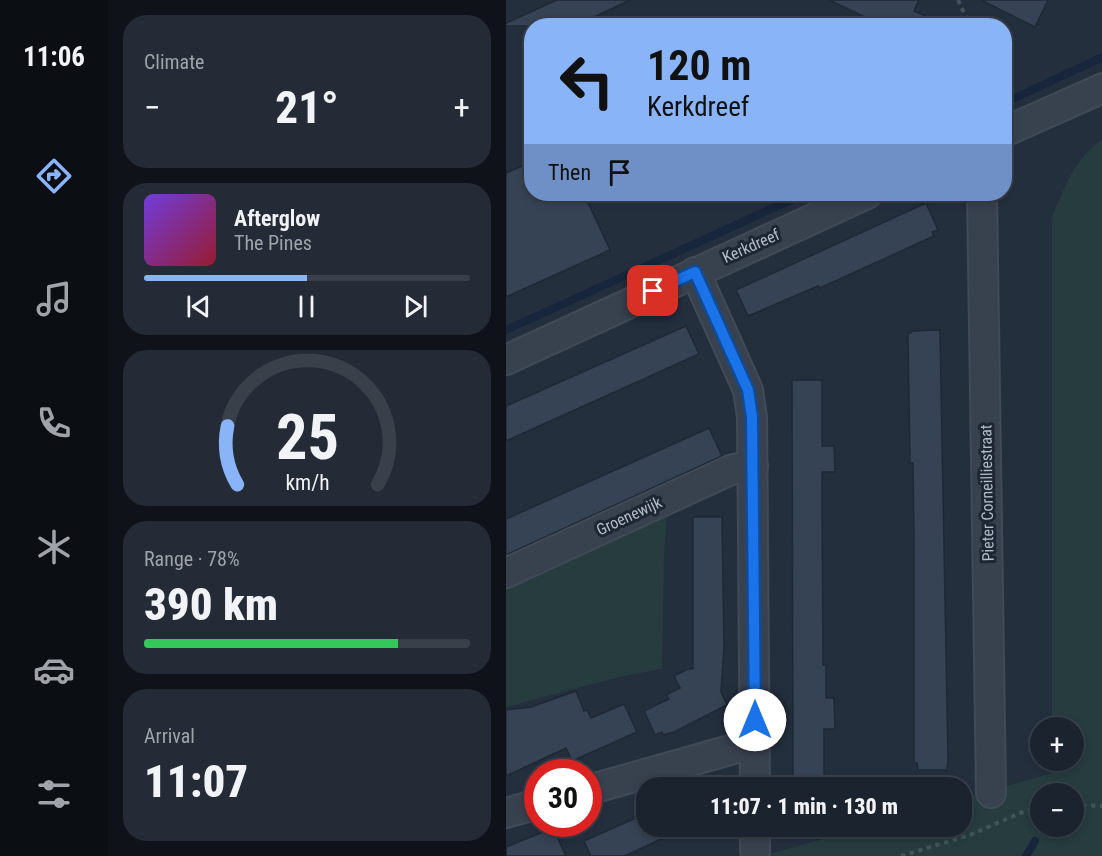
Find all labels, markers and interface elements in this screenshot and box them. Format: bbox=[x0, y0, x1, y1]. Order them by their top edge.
text: 11:06 bbox=[23, 41, 85, 73]
text: 120 m bbox=[647, 41, 752, 90]
icon: left bbox=[548, 42, 626, 120]
text: Climate bbox=[144, 50, 204, 74]
text: 21° bbox=[275, 81, 339, 134]
text: − bbox=[144, 88, 161, 127]
text: + bbox=[454, 88, 470, 127]
text: Kerkdreef bbox=[647, 91, 749, 123]
icon: directions bbox=[33, 155, 75, 197]
icon: arrive bbox=[603, 156, 636, 189]
text: Then bbox=[548, 160, 591, 185]
text: Afterglow bbox=[234, 206, 320, 231]
street label: Kerkdreef bbox=[719, 225, 783, 267]
text: The Pines bbox=[234, 231, 312, 255]
pin bbox=[627, 265, 678, 316]
icon: arrive bbox=[636, 274, 669, 307]
icon: music bbox=[33, 278, 75, 320]
icon: previous bbox=[182, 290, 215, 323]
icon: pause bbox=[290, 290, 323, 323]
icon: next bbox=[399, 290, 432, 323]
text: 25 bbox=[275, 401, 339, 474]
icon: phone bbox=[33, 402, 75, 444]
street label: Pieter Corneilliestraat bbox=[976, 424, 998, 562]
text: km/h bbox=[285, 470, 329, 495]
street label: Groenewijk bbox=[593, 492, 665, 539]
icon: climate bbox=[33, 526, 75, 568]
text: Range · 78% bbox=[144, 547, 240, 571]
text: 390 km bbox=[144, 578, 278, 631]
icon: car bbox=[33, 649, 75, 691]
position arrow bbox=[723, 688, 787, 752]
map controls bbox=[1030, 717, 1084, 837]
button: + bbox=[1030, 717, 1084, 771]
text: Arrival bbox=[144, 724, 195, 748]
text: 11:07 bbox=[144, 755, 248, 808]
speed limit sign: 30 bbox=[524, 759, 602, 837]
icon: filters bbox=[33, 773, 75, 815]
button: − bbox=[1030, 783, 1084, 837]
text: 11:07 · 1 min · 130 m bbox=[710, 794, 898, 819]

